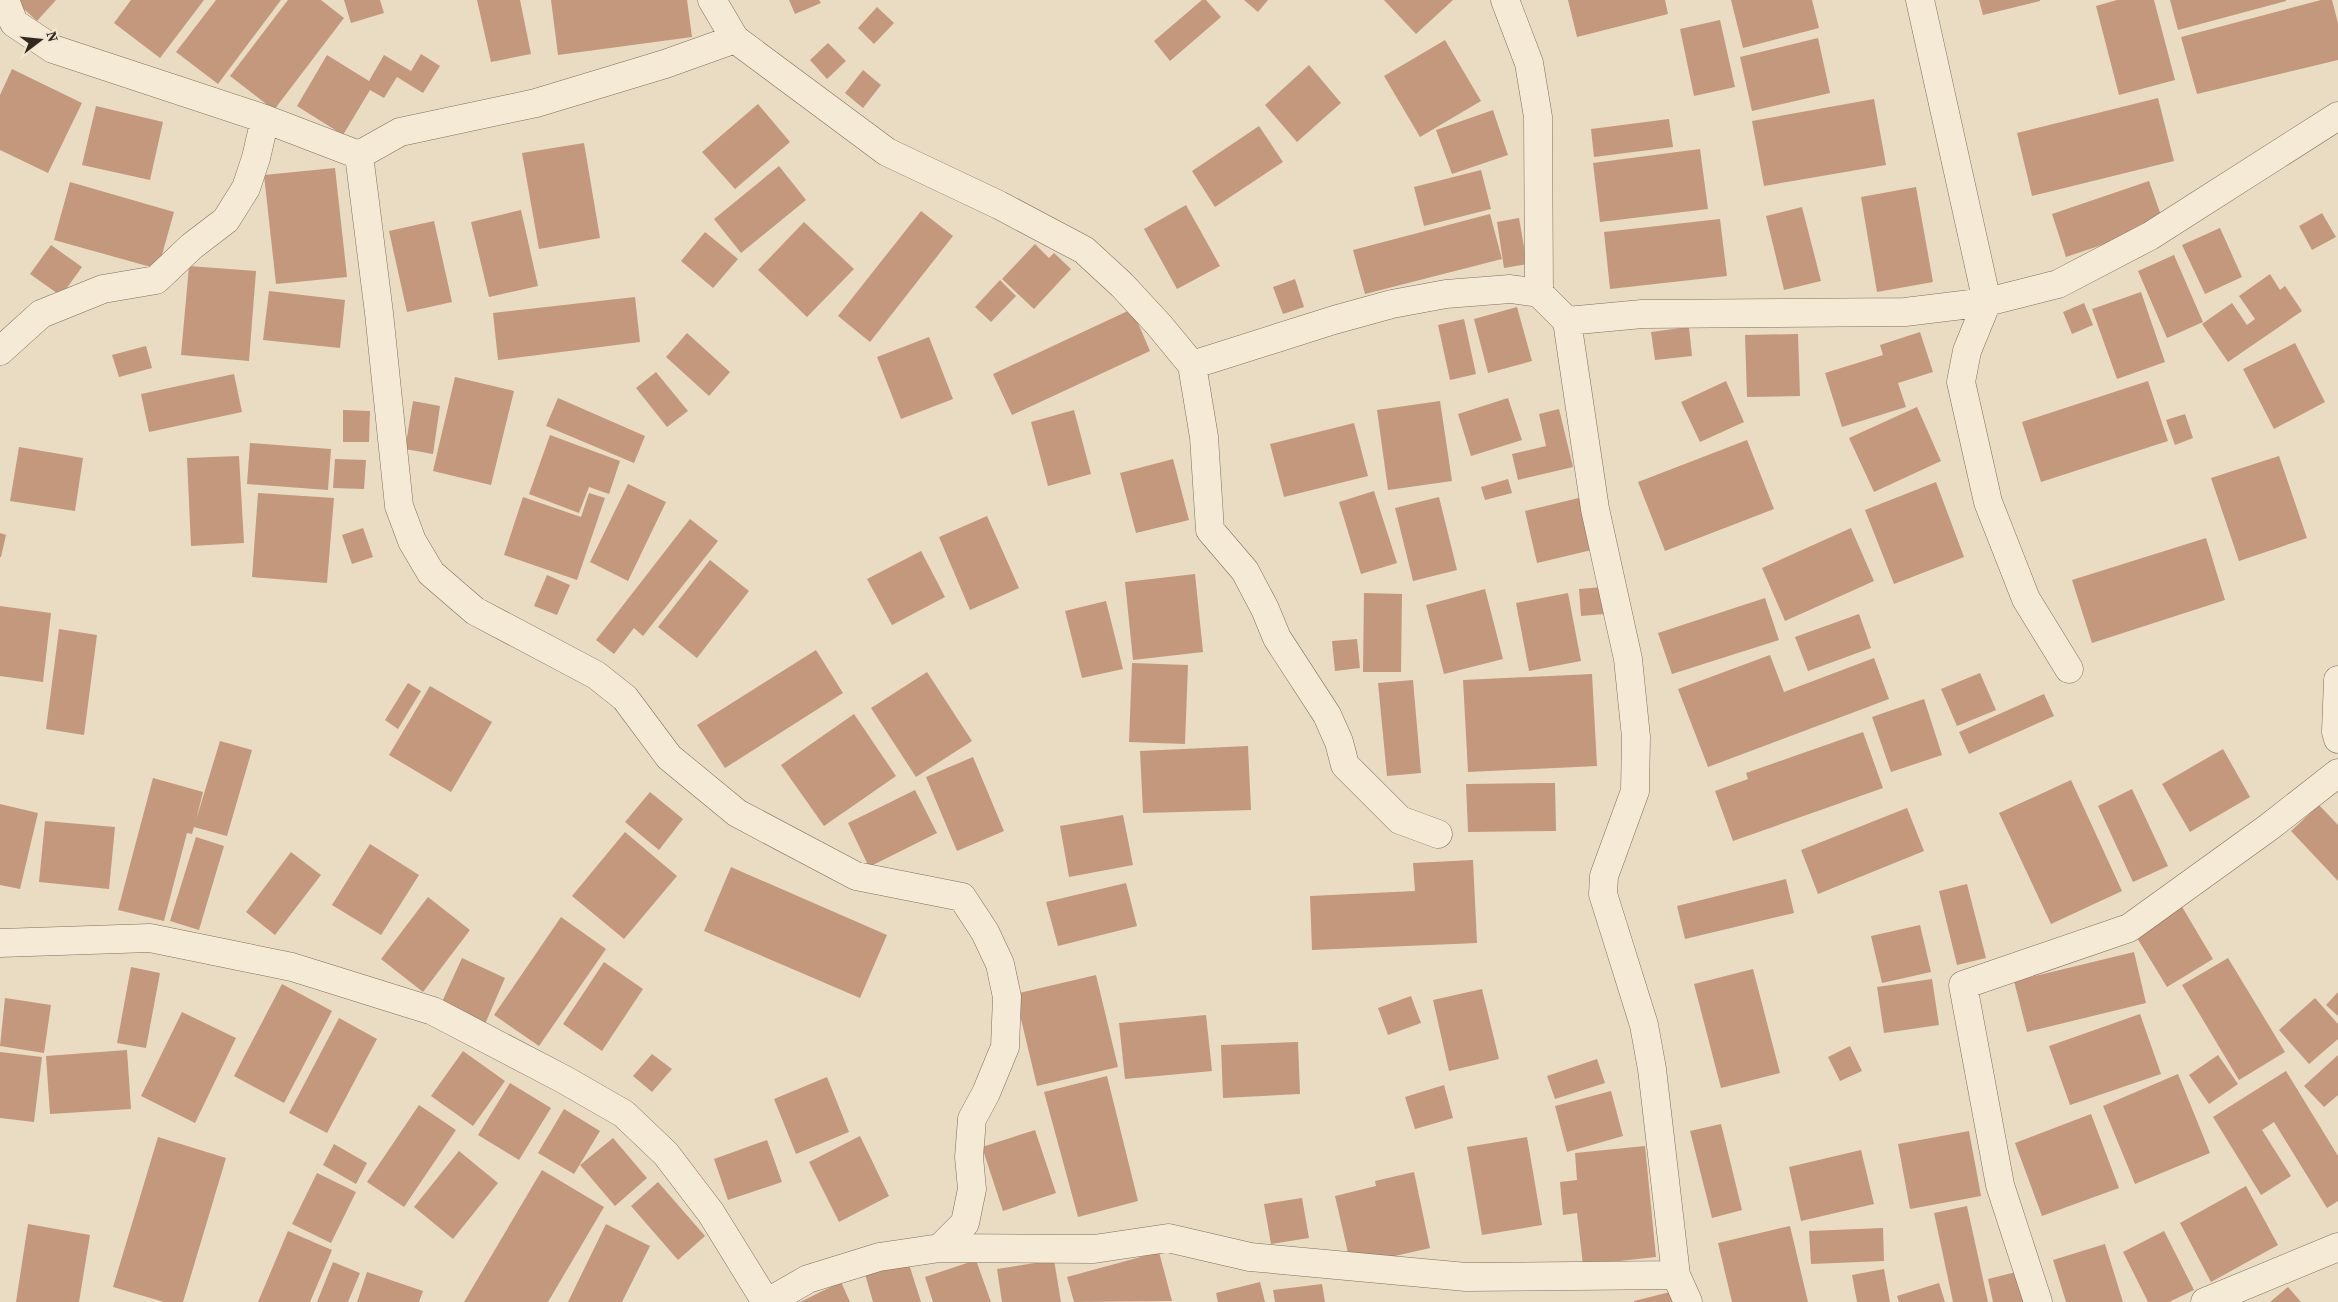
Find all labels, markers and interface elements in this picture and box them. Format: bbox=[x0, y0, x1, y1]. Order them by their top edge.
north arrow bbox=[15, 15, 65, 65]
text: N bbox=[41, 29, 64, 44]

